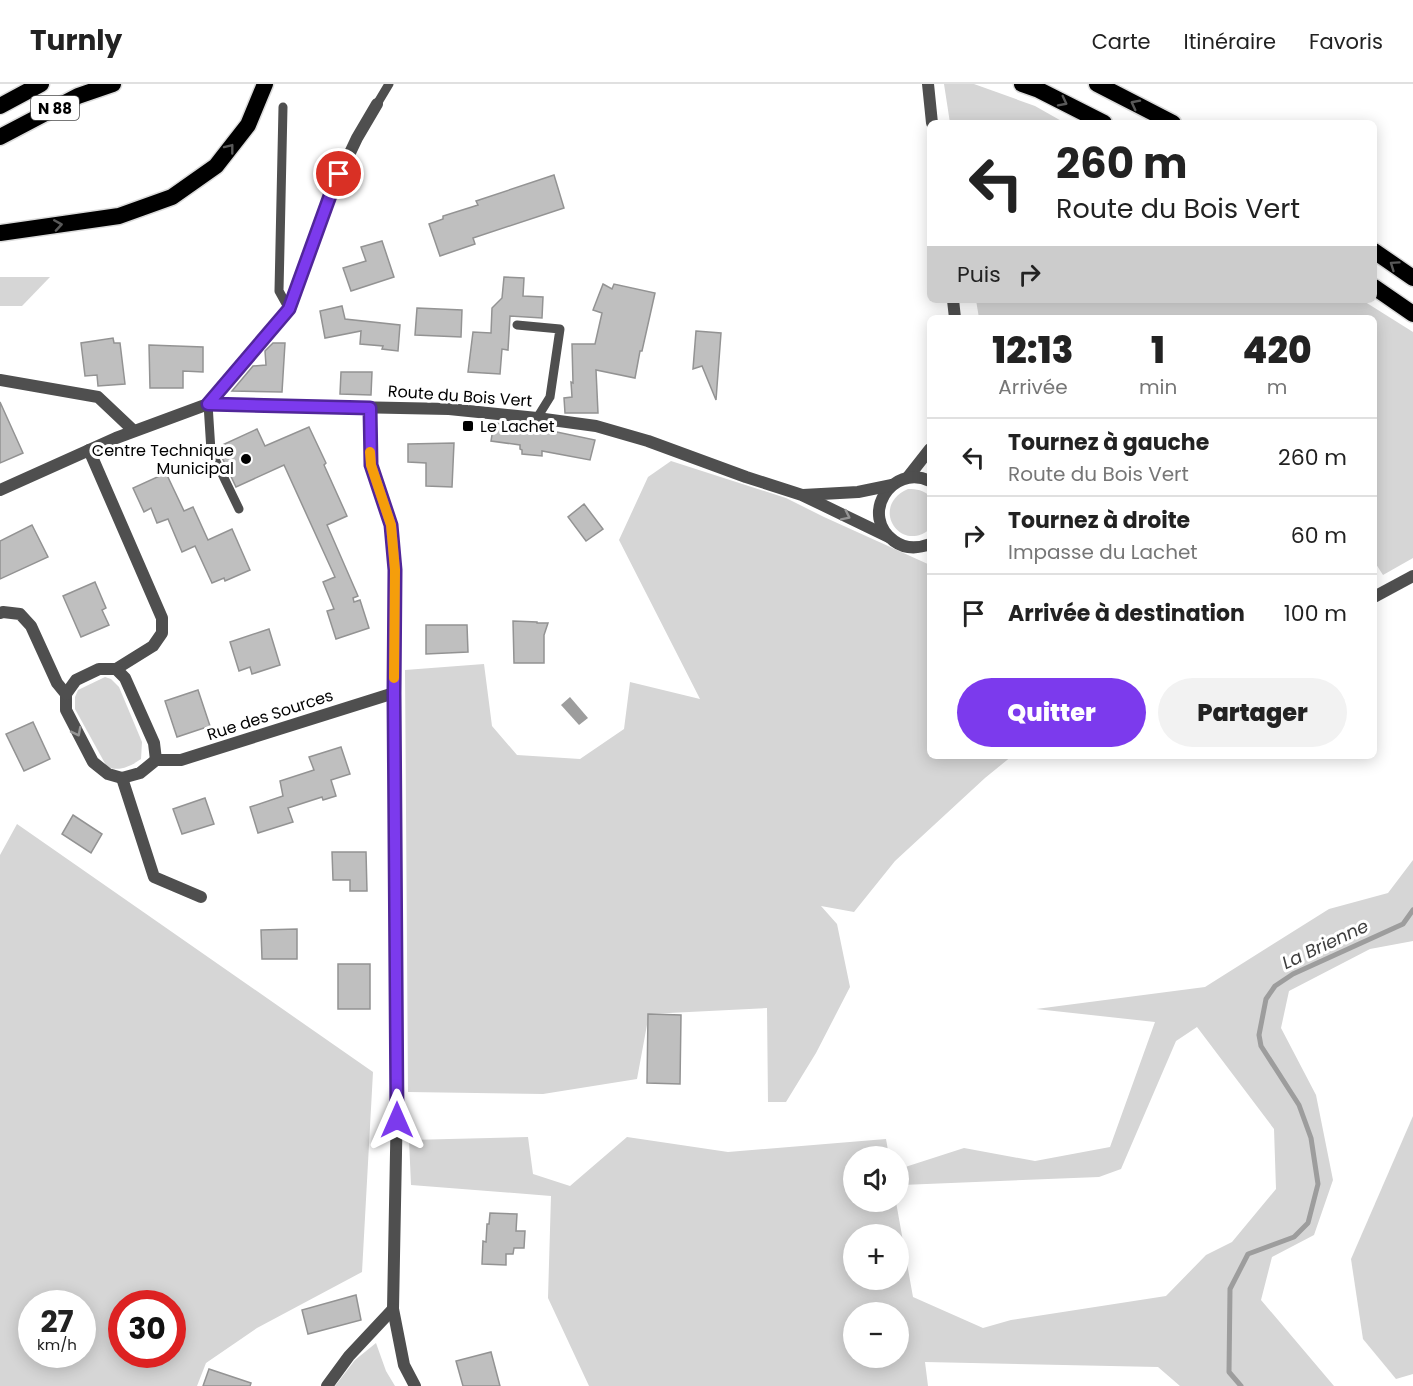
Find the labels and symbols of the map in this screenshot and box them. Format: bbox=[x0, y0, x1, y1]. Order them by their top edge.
one-way arrow bbox=[1057, 95, 1067, 106]
road number: N 88 bbox=[31, 96, 79, 120]
one-way arrow bbox=[1130, 99, 1141, 111]
one-way arrow bbox=[223, 144, 234, 155]
pin bbox=[313, 148, 364, 199]
one-way arrow bbox=[53, 219, 62, 231]
one-way arrow bbox=[1389, 261, 1400, 272]
street label: Route du Bois Vert bbox=[387, 379, 533, 413]
place label: Le Lachet bbox=[480, 415, 555, 438]
marker: Le Lachet bbox=[461, 419, 475, 433]
place label: Centre Technique Municipal bbox=[92, 439, 234, 480]
marker: Centre Technique Municipal bbox=[239, 452, 253, 466]
one-way arrow bbox=[839, 509, 850, 521]
street label: Rue des Sources bbox=[204, 684, 336, 746]
one-way arrow bbox=[70, 725, 81, 736]
water label: La Brienne bbox=[1278, 913, 1372, 975]
position arrow bbox=[365, 1088, 429, 1152]
speed limit sign: 30 bbox=[108, 1290, 186, 1368]

